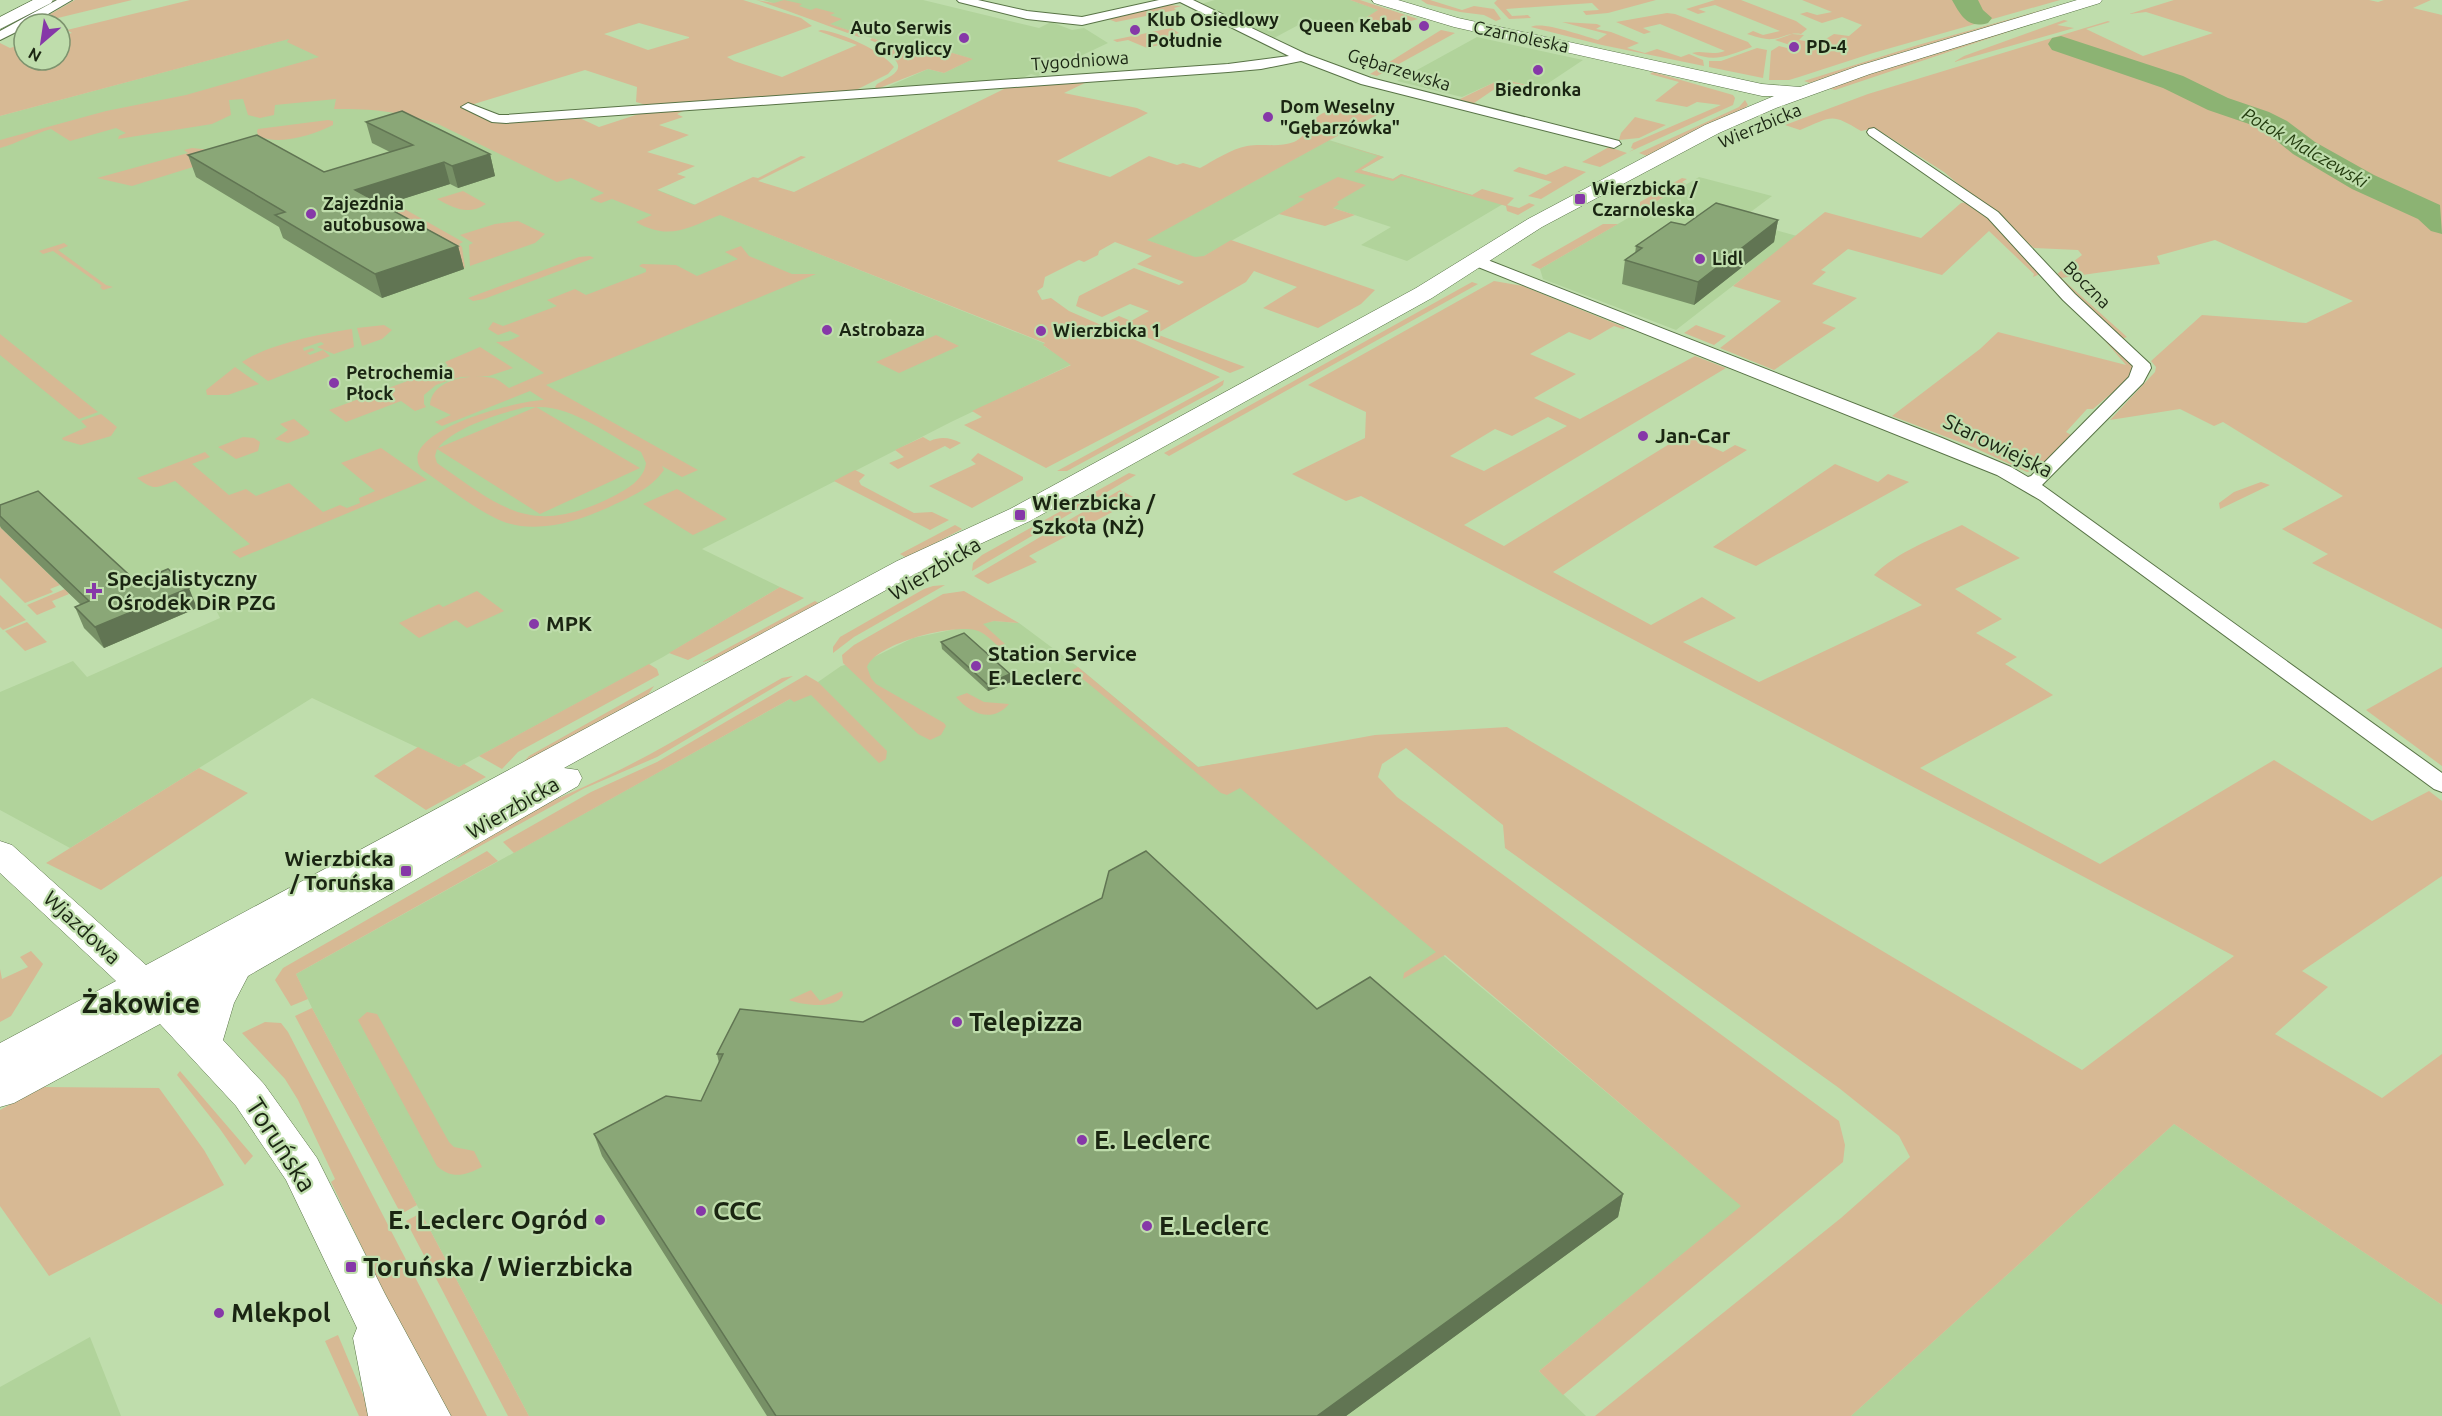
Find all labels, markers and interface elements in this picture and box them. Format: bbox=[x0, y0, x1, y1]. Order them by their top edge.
place label: Klub Osiedlowy Południe bbox=[1147, 9, 1279, 50]
north arrow bbox=[12, 12, 72, 72]
place label: Queen Kebab bbox=[1299, 15, 1412, 35]
street label: Czarnoleska bbox=[1472, 16, 1571, 56]
place label: Auto Serwis Grygliccy bbox=[850, 17, 952, 58]
marker: Queen Kebab bbox=[1417, 19, 1431, 33]
marker: Klub Osiedlowy Południe bbox=[1128, 23, 1142, 37]
marker: Auto Serwis Grygliccy bbox=[957, 31, 971, 45]
place label: PD-4 bbox=[1806, 36, 1847, 56]
marker: PD-4 bbox=[1787, 40, 1801, 54]
text: N bbox=[25, 44, 44, 66]
street label: Gębarzewska bbox=[1345, 44, 1453, 94]
street label: Tygodniowa bbox=[1030, 47, 1130, 73]
marker: Biedronka bbox=[1531, 63, 1545, 77]
place label: Biedronka bbox=[1495, 79, 1581, 99]
place label: Dom Weselny "Gębarzówka" bbox=[1280, 96, 1400, 138]
street label: Wierzbicka bbox=[1715, 99, 1804, 151]
water label: Potok Malczewski bbox=[2239, 103, 2372, 191]
marker: Dom Weselny "Gębarzówka" bbox=[1261, 110, 1275, 124]
place label: Wierzbicka / Czarnoleska bbox=[1592, 178, 1698, 219]
marker: Wierzbicka / Czarnoleska bbox=[1573, 192, 1587, 206]
place label: Zajezdnia autobusowa bbox=[323, 193, 426, 234]
marker: Zajezdnia autobusowa bbox=[304, 207, 318, 221]
place label: Lidl bbox=[1712, 248, 1744, 268]
marker: Lidl bbox=[1693, 252, 1707, 266]
street label: Boczna bbox=[2060, 257, 2115, 312]
place label: Astrobaza bbox=[839, 319, 925, 339]
place label: Wierzbicka 1 bbox=[1053, 320, 1161, 340]
marker: Astrobaza bbox=[820, 323, 834, 337]
marker: Wierzbicka 1 bbox=[1034, 324, 1048, 338]
place label: Petrochemia Płock bbox=[346, 362, 453, 403]
marker: Petrochemia Płock bbox=[327, 376, 341, 390]
street label: Starowiejska bbox=[1940, 408, 2057, 482]
place label: Jan-Car bbox=[1655, 423, 1731, 447]
marker: Jan-Car bbox=[1636, 429, 1650, 443]
place label: Wierzbicka / Szkoła (NŻ) bbox=[1032, 490, 1156, 538]
marker: Wierzbicka / Szkoła (NŻ) bbox=[1013, 508, 1027, 522]
street label: Wierzbicka bbox=[884, 531, 985, 605]
place label: Specjalistyczny Ośrodek DiR PZG bbox=[107, 566, 276, 614]
marker: Specjalistyczny Ośrodek DiR PZG bbox=[85, 582, 103, 600]
place label: MPK bbox=[546, 611, 592, 635]
marker: MPK bbox=[527, 617, 541, 631]
place label: Station Service E. Leclerc bbox=[988, 641, 1137, 689]
marker: Station Service E. Leclerc bbox=[969, 659, 983, 673]
street label: Wierzbicka bbox=[462, 771, 563, 843]
place label: Wierzbicka / Toruńska bbox=[285, 846, 394, 894]
marker: Wierzbicka / Toruńska bbox=[399, 864, 413, 878]
street label: Wjazdowa bbox=[39, 886, 126, 969]
district label: Żakowice bbox=[82, 987, 200, 1018]
place label: Telepizza bbox=[969, 1007, 1083, 1036]
marker: Telepizza bbox=[950, 1015, 964, 1029]
street label: Toruńska bbox=[240, 1092, 322, 1197]
place label: E. Leclerc bbox=[1094, 1125, 1210, 1154]
marker: E. Leclerc bbox=[1075, 1133, 1089, 1147]
place label: CCC bbox=[713, 1196, 762, 1225]
marker: CCC bbox=[694, 1204, 708, 1218]
place label: E. Leclerc Ogród bbox=[388, 1205, 588, 1234]
place label: E.Leclerc bbox=[1159, 1211, 1269, 1240]
marker: E. Leclerc Ogród bbox=[593, 1213, 607, 1227]
marker: E.Leclerc bbox=[1140, 1219, 1154, 1233]
place label: Toruńska / Wierzbicka bbox=[363, 1252, 633, 1281]
marker: Toruńska / Wierzbicka bbox=[344, 1260, 358, 1274]
place label: Mlekpol bbox=[231, 1298, 331, 1327]
marker: Mlekpol bbox=[212, 1306, 226, 1320]

